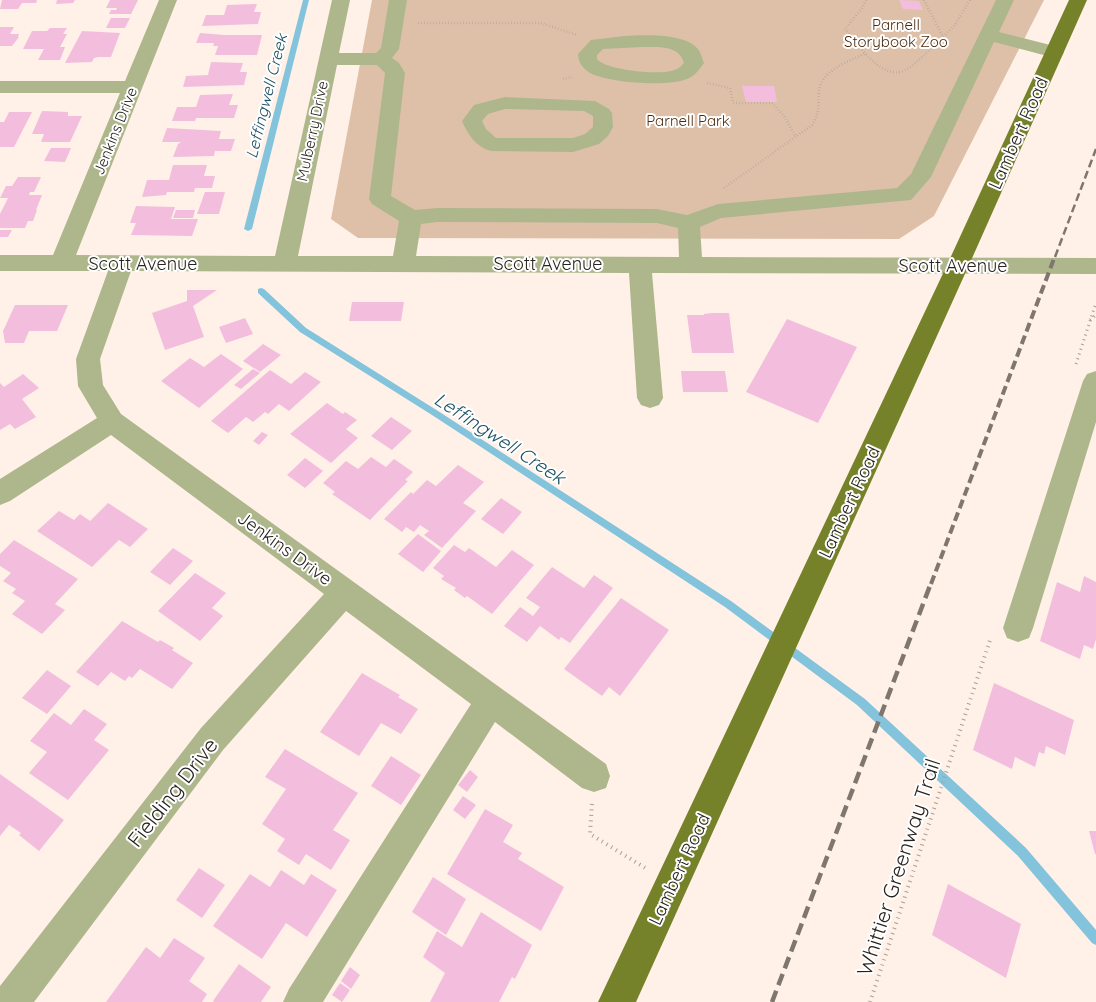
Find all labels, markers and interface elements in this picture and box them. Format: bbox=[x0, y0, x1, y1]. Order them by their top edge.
park label: Parnell Storybook Zoo bbox=[844, 15, 948, 51]
water label: Leffingwell Creek bbox=[241, 30, 291, 160]
street label: Lambert Road bbox=[983, 73, 1053, 193]
street label: Mulberry Drive bbox=[292, 79, 332, 183]
street label: Jenkins Drive bbox=[89, 84, 141, 178]
park label: Parnell Park bbox=[646, 111, 730, 130]
street label: Scott Avenue bbox=[89, 252, 198, 275]
street label: Scott Avenue bbox=[494, 252, 603, 275]
street label: Scott Avenue bbox=[899, 254, 1008, 277]
water label: Leffingwell Creek bbox=[430, 387, 572, 490]
street label: Lambert Road bbox=[813, 442, 885, 562]
street label: Jenkins Drive bbox=[233, 506, 337, 590]
street label: Fielding Drive bbox=[121, 732, 223, 852]
street label: Whittier Greenway Trail bbox=[851, 755, 945, 979]
street label: Lambert Road bbox=[643, 809, 715, 929]

